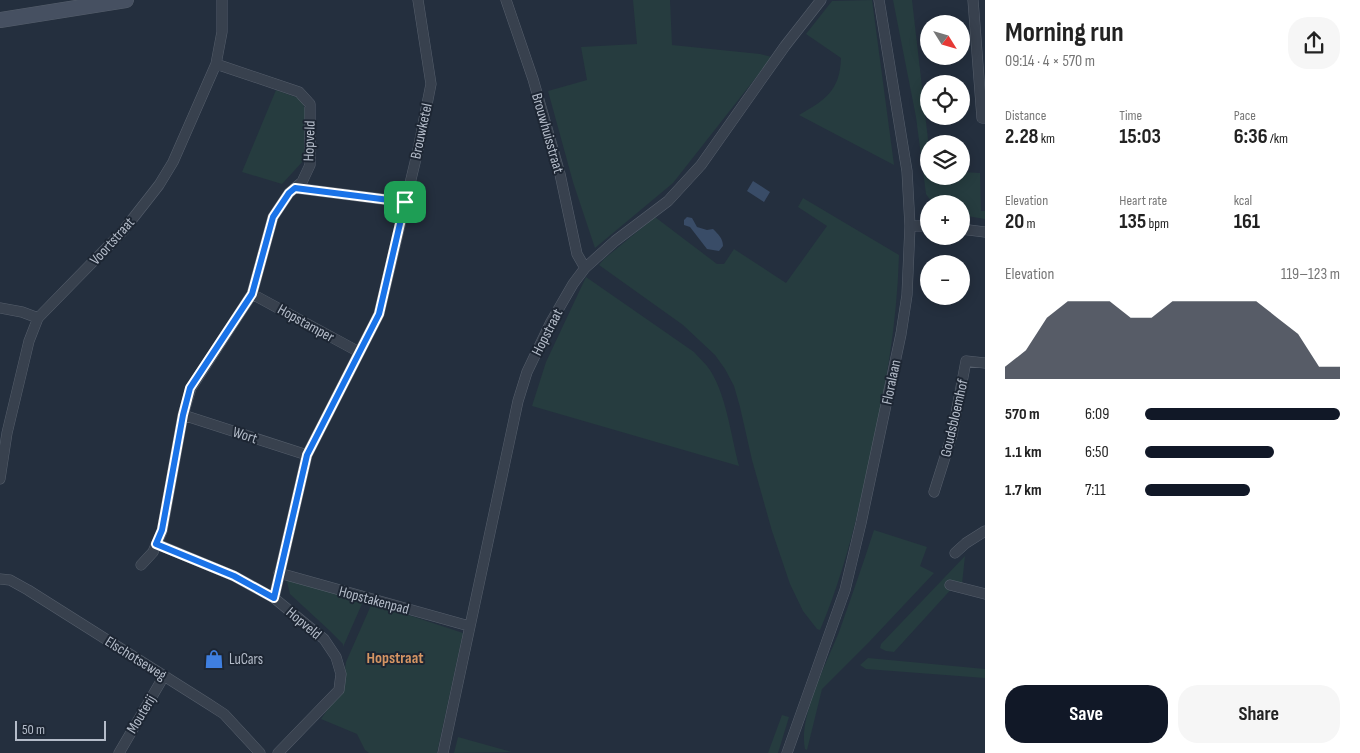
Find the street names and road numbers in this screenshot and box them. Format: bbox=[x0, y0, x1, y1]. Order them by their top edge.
street label: Brouwhuisstraat bbox=[527, 91, 568, 176]
street label: Brouwketel bbox=[406, 102, 437, 161]
street label: Hopveld bbox=[299, 120, 320, 162]
street label: Voortstraat bbox=[86, 213, 139, 269]
street label: Hopstamper bbox=[274, 300, 338, 347]
street label: Hopstraat bbox=[528, 305, 567, 359]
street label: Floralaan bbox=[877, 358, 905, 406]
street label: Goudsbloemhof bbox=[936, 377, 973, 459]
street label: Wort bbox=[230, 423, 260, 448]
street label: Hopstakenpad bbox=[337, 582, 411, 619]
street label: Hopveld bbox=[282, 603, 325, 644]
street label: Elschotseweg bbox=[101, 632, 170, 685]
street label: Mouterij bbox=[123, 691, 160, 737]

